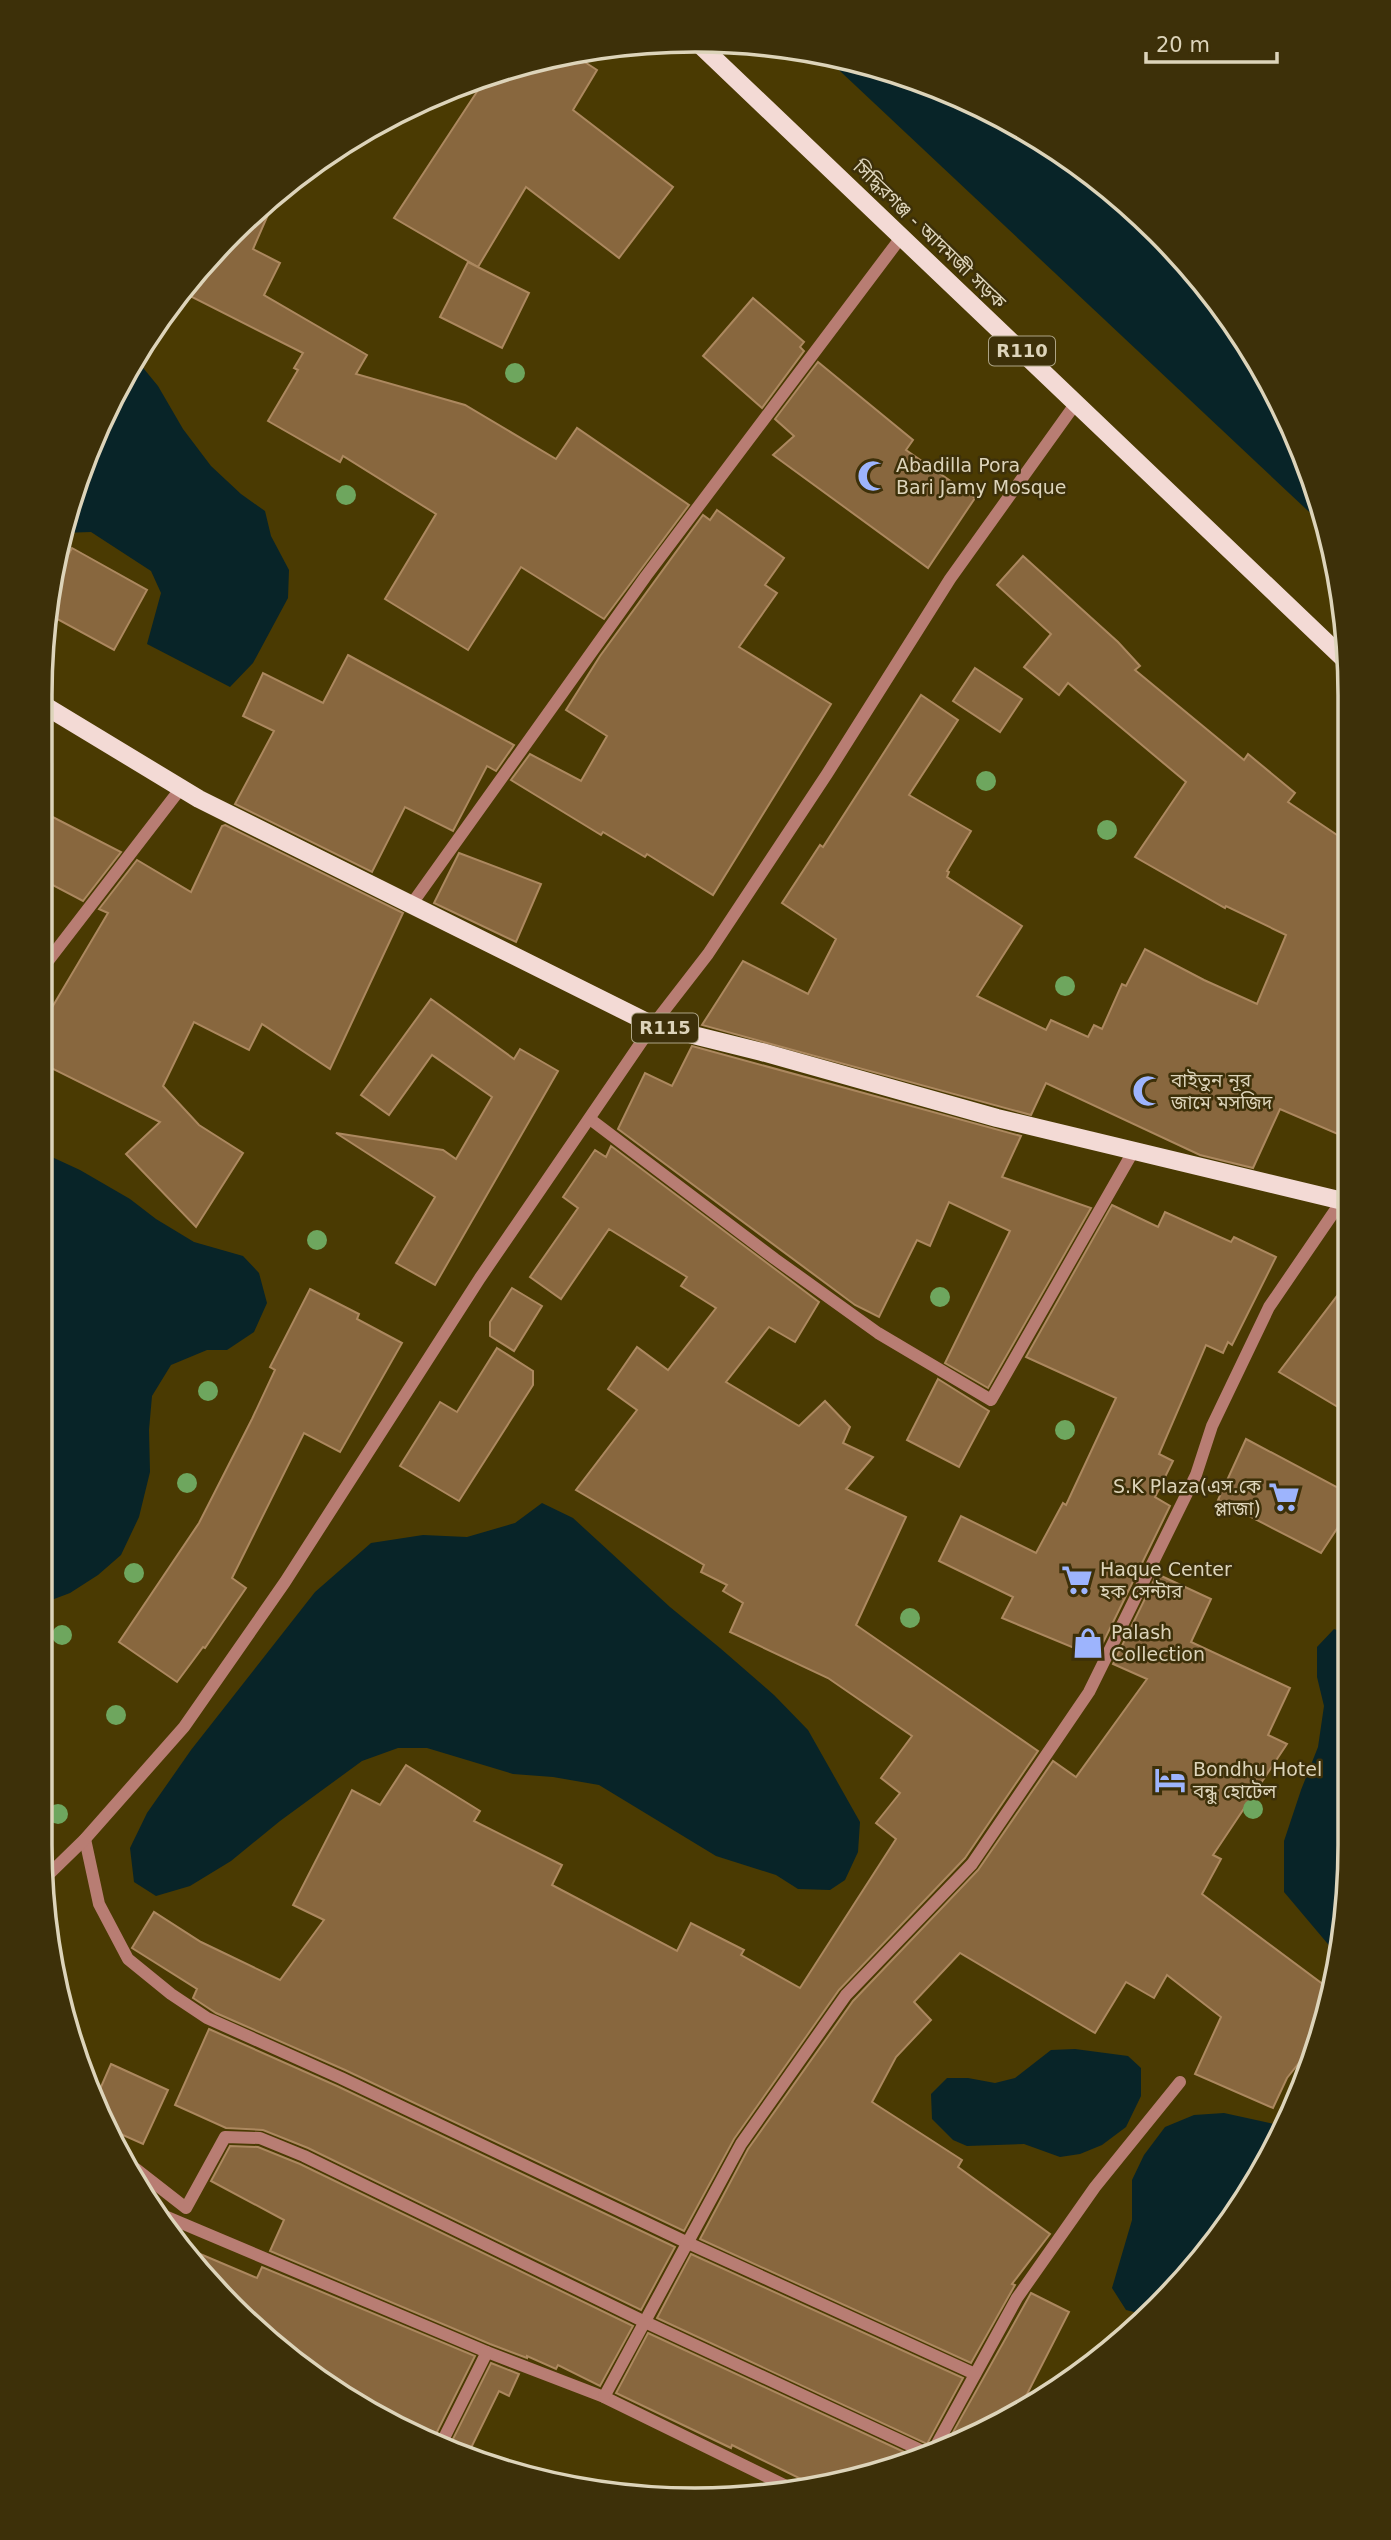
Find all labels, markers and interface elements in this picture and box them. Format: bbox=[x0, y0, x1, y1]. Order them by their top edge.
scale bar bbox=[1146, 21, 1277, 65]
text: 20 m bbox=[1156, 33, 1210, 57]
street label: সিদ্ধিরগঞ্জ - আদমজী সড়ক bbox=[848, 155, 1011, 313]
road number: R110 bbox=[989, 337, 1055, 366]
place label: Abadilla Pora Bari Jamy Mosque bbox=[896, 454, 1067, 498]
mosque icon: Abadilla Pora Bari Jamy Mosque bbox=[856, 459, 890, 493]
road number: R115 bbox=[632, 1014, 698, 1042]
place label: বাইতুন নূর জামে মসজিদ bbox=[1170, 1069, 1273, 1113]
mosque icon: বাইতুন নূর জামে মসজিদ bbox=[1131, 1074, 1165, 1108]
place label: S.K Plaza(এস.কে প্লাজা) bbox=[1113, 1475, 1262, 1519]
supermarket icon: S.K Plaza(এস.কে প্লাজা) bbox=[1267, 1480, 1301, 1514]
place label: Haque Center হক সেন্টার bbox=[1099, 1558, 1232, 1602]
supermarket icon: Haque Center হক সেন্টার bbox=[1060, 1563, 1094, 1597]
place label: Palash Collection bbox=[1111, 1621, 1205, 1665]
shop icon: Palash Collection bbox=[1071, 1626, 1105, 1660]
place label: Bondhu Hotel বন্ধু হোটেল bbox=[1192, 1758, 1322, 1805]
hotel icon: Bondhu Hotel বন্ধু হোটেল bbox=[1153, 1763, 1187, 1797]

